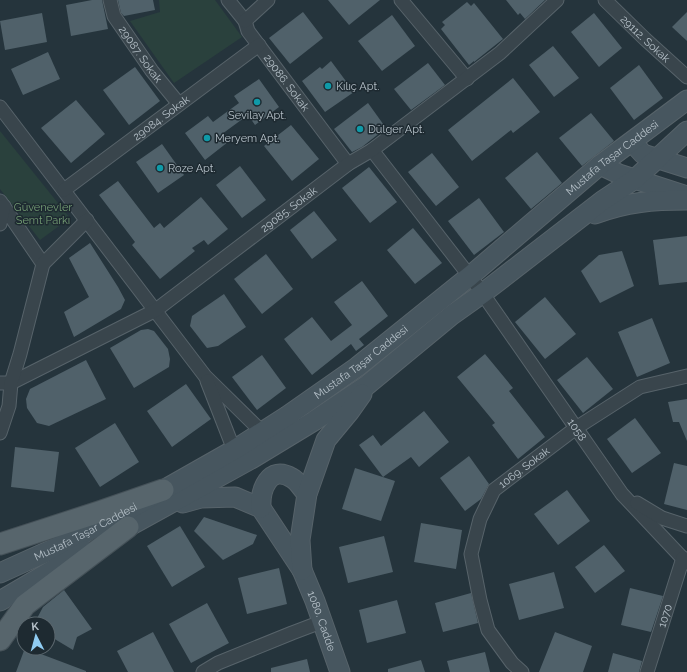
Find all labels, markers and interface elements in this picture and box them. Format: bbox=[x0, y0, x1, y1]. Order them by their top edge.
street label: 29112. Sokak bbox=[618, 12, 673, 65]
street label: 29087. Sokak bbox=[116, 23, 165, 85]
street label: 29086. Sokak bbox=[261, 52, 312, 114]
place label: Kılıç Apt. bbox=[336, 80, 379, 93]
marker: Kılıç Apt. bbox=[323, 81, 333, 91]
street label: 29084. Sokak bbox=[130, 92, 192, 143]
marker: Sevilay Apt. bbox=[252, 97, 262, 107]
place label: Sevilay Apt. bbox=[228, 109, 286, 122]
street label: Mustafa Taşar Caddesi bbox=[563, 117, 661, 198]
place label: Dülger Apt. bbox=[368, 123, 425, 136]
marker: Dülger Apt. bbox=[355, 124, 365, 134]
place label: Meryem Apt. bbox=[215, 132, 280, 145]
marker: Meryem Apt. bbox=[202, 133, 212, 143]
place label: Roze Apt. bbox=[168, 162, 216, 175]
marker: Roze Apt. bbox=[155, 163, 165, 173]
street label: 29085. Sokak bbox=[258, 183, 319, 235]
park label: Güvenevler Semt Parkı bbox=[14, 201, 72, 227]
street label: Mustafa Taşar Caddesi bbox=[312, 322, 410, 402]
street label: 1058 bbox=[565, 416, 589, 443]
street label: 1069. Sokak bbox=[496, 444, 552, 491]
street label: Mustafa Taşar Caddesi bbox=[32, 500, 139, 563]
street label: 1080. Cadde bbox=[305, 589, 339, 653]
street label: 1070 bbox=[655, 602, 675, 629]
north arrow bbox=[16, 616, 56, 656]
text: K bbox=[31, 620, 40, 633]

